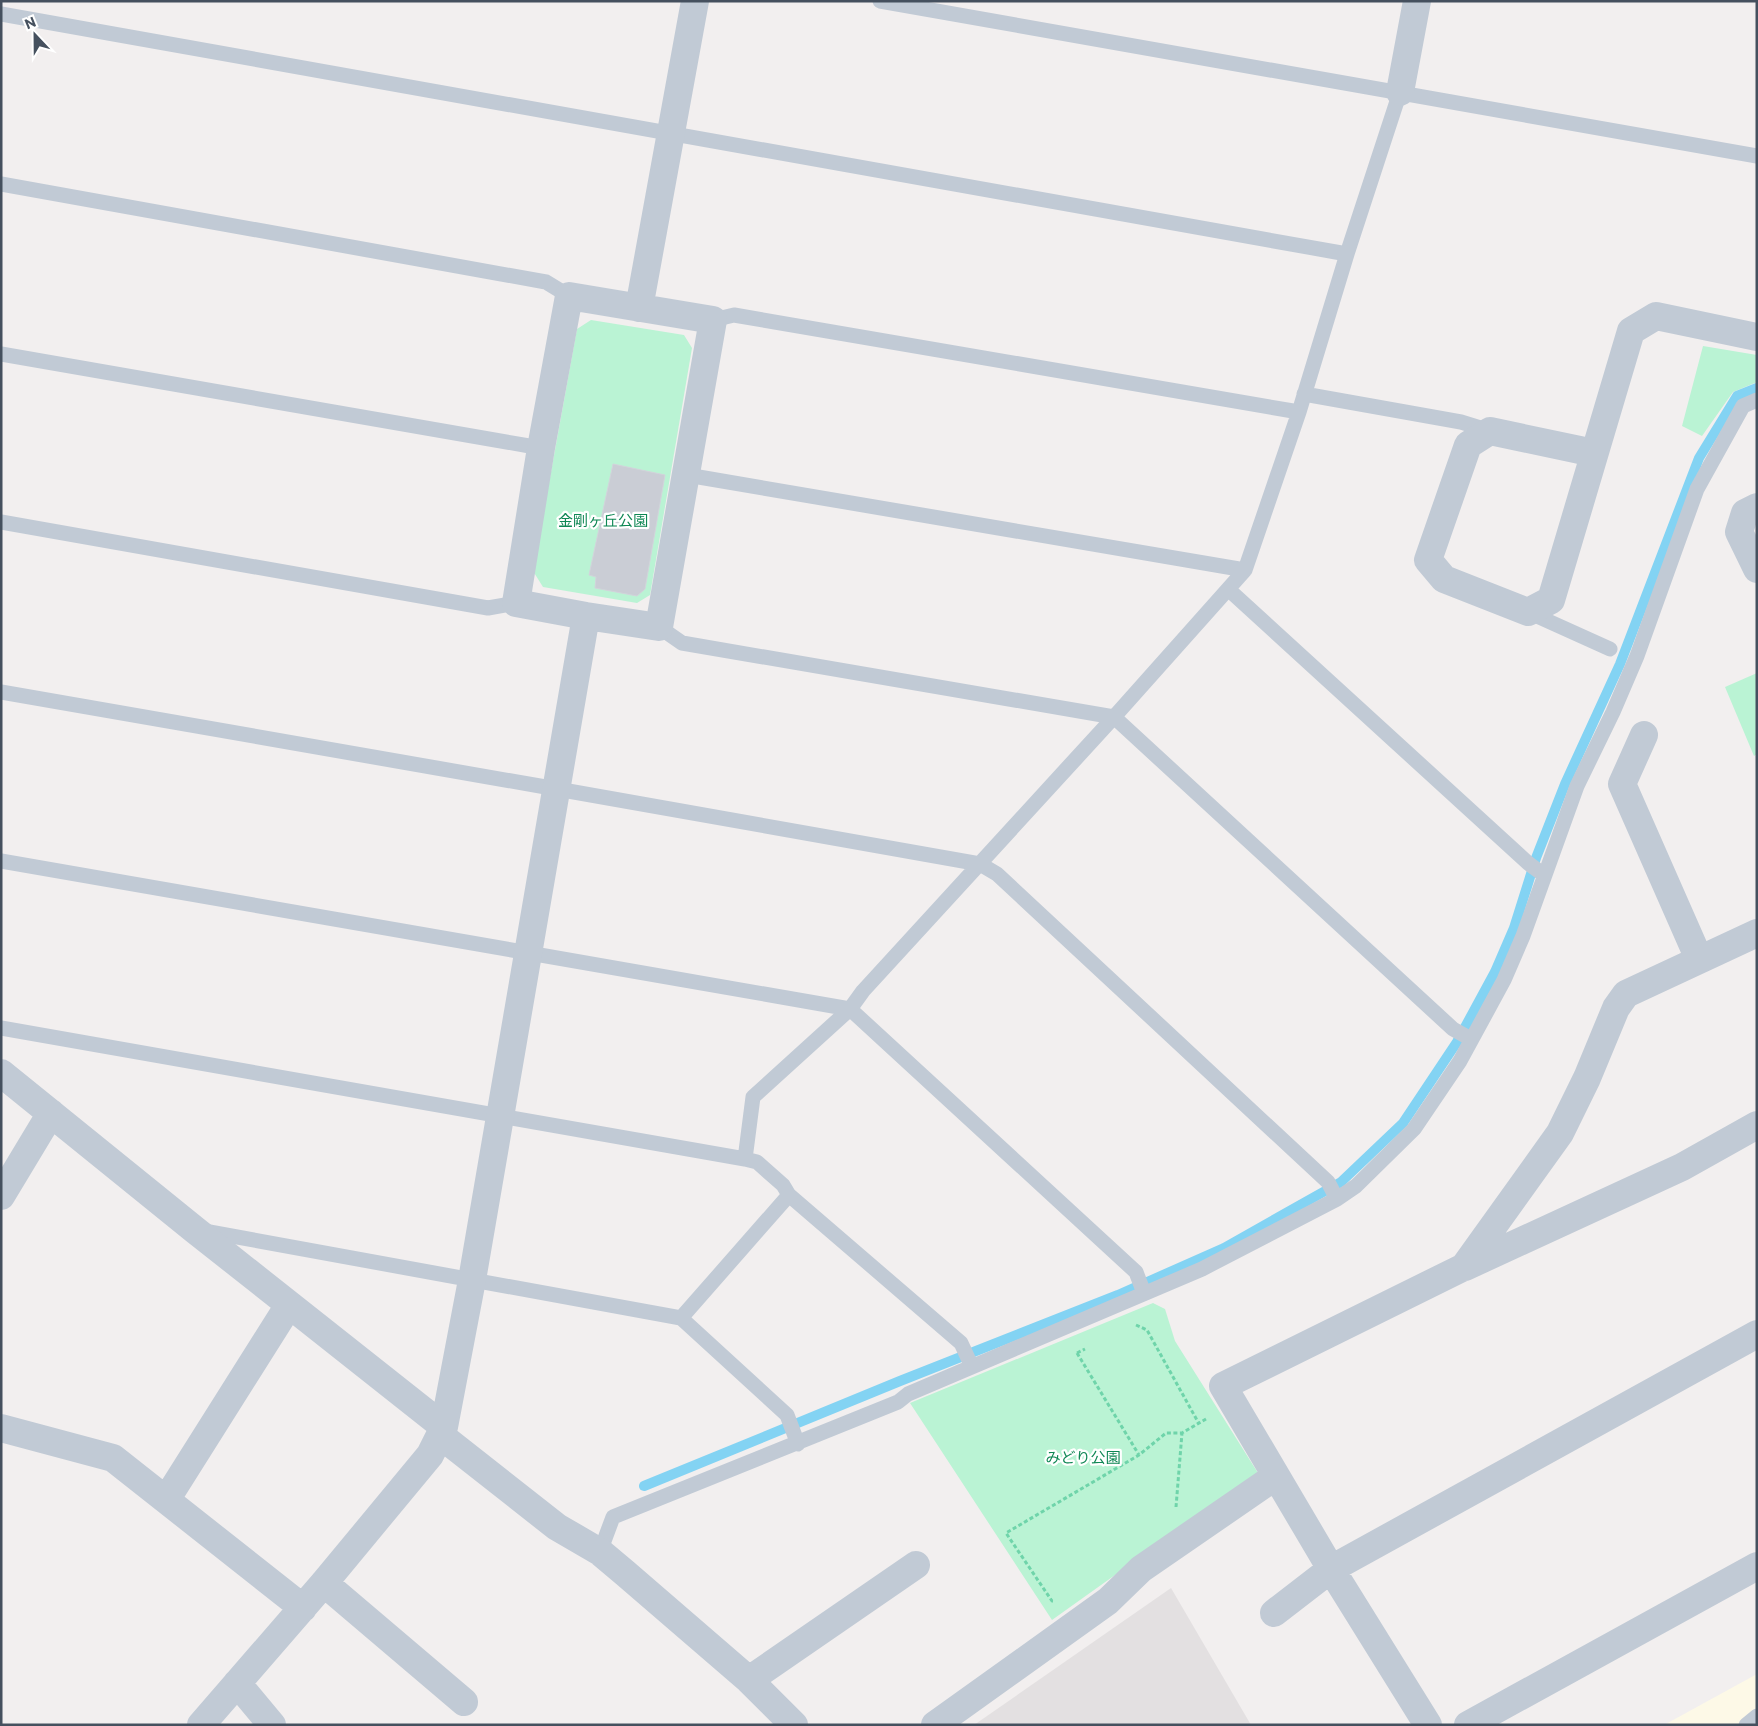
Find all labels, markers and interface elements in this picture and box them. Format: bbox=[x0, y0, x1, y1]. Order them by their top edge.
north arrow bbox=[10, 10, 60, 60]
text: N bbox=[22, 13, 38, 32]
park label: 金剛ヶ丘公園 bbox=[558, 511, 648, 529]
park label: みどり公園 bbox=[1045, 1448, 1121, 1466]

